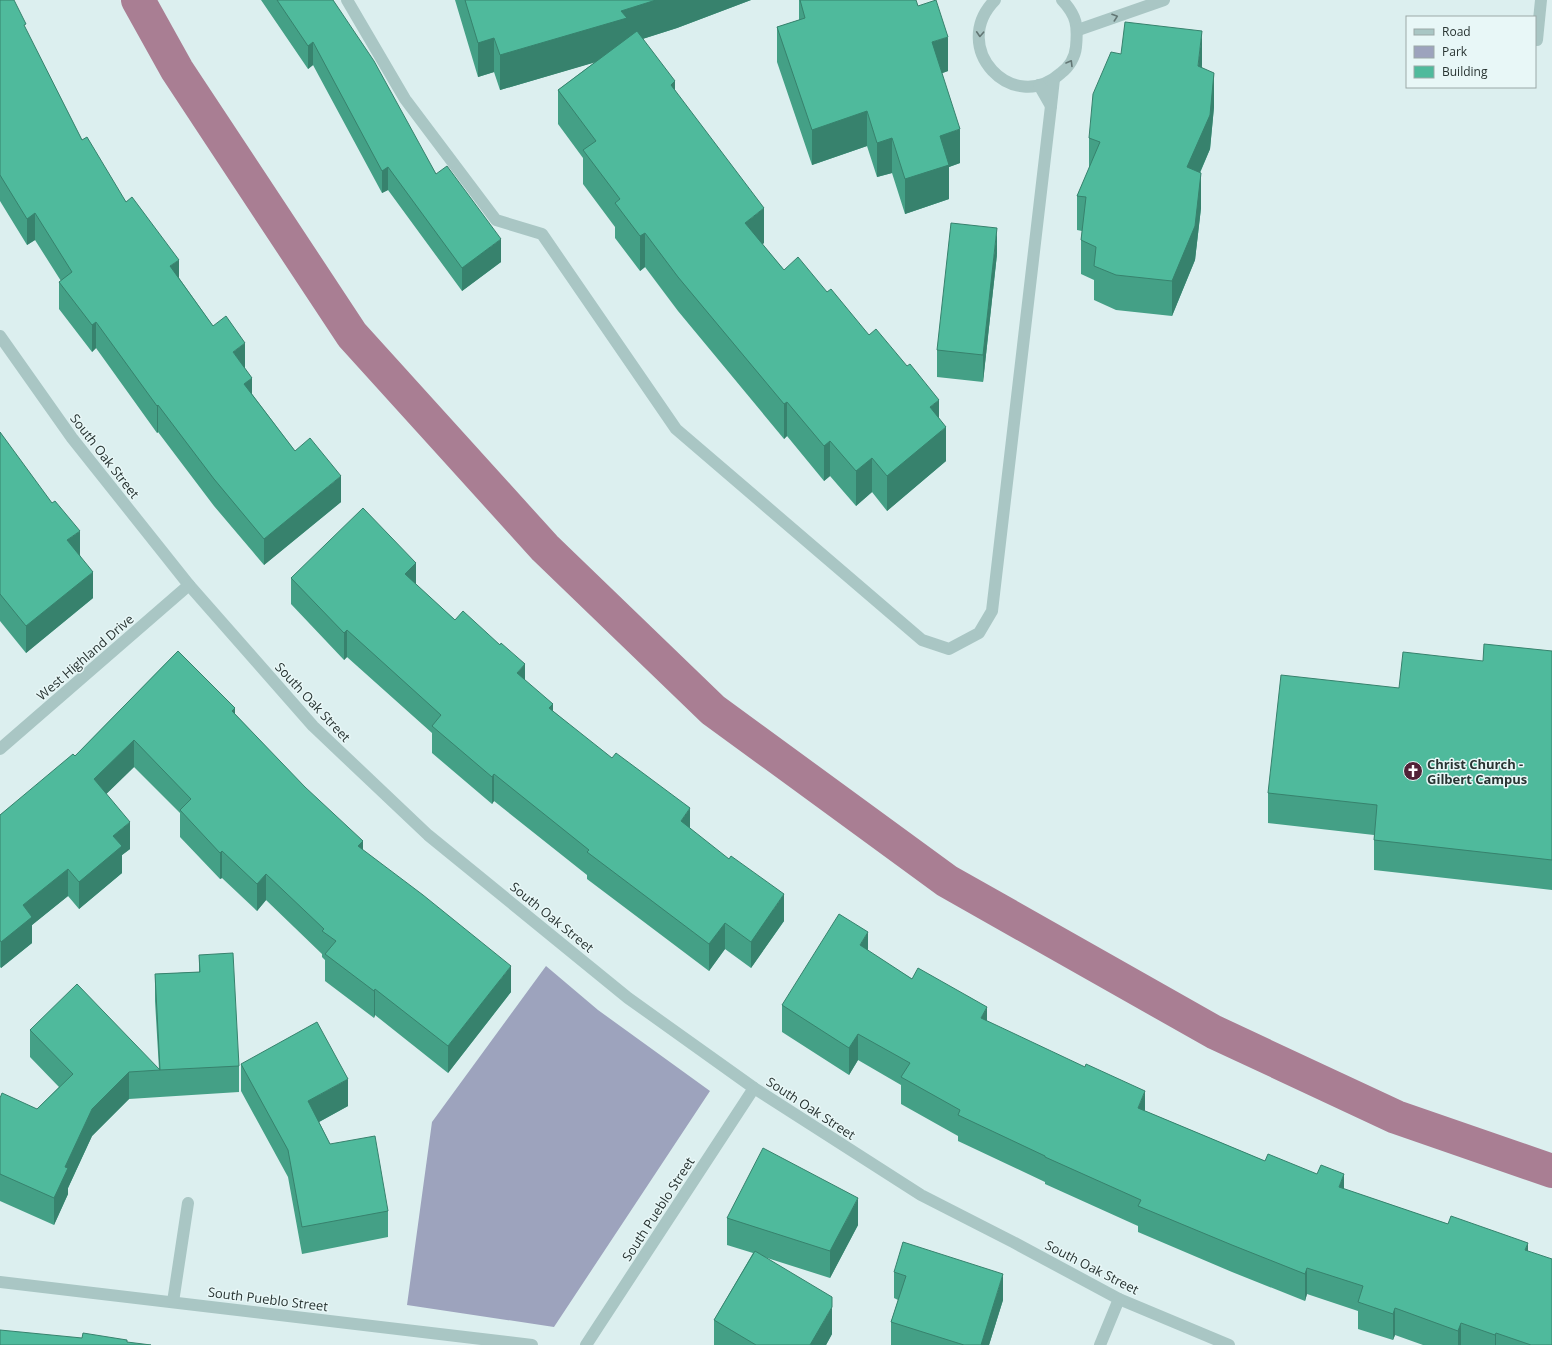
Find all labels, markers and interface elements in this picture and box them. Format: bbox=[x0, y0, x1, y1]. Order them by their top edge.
one-way arrow bbox=[1111, 13, 1118, 22]
legend bbox=[1406, 16, 1536, 88]
text: Road bbox=[1442, 23, 1471, 40]
one-way arrow bbox=[975, 31, 984, 37]
text: Park bbox=[1442, 43, 1468, 60]
one-way arrow bbox=[1065, 60, 1072, 67]
text: Building bbox=[1442, 63, 1488, 80]
street label: South Oak Street bbox=[66, 410, 144, 502]
street label: West Highland Drive bbox=[33, 610, 137, 704]
street label: South Oak Street bbox=[271, 658, 355, 746]
place label: Christ Church - Gilbert Campus bbox=[1427, 755, 1527, 788]
church icon: Christ Church - Gilbert Campus bbox=[1402, 760, 1424, 782]
street label: South Oak Street bbox=[506, 878, 598, 957]
street label: South Oak Street bbox=[763, 1072, 859, 1144]
street label: South Pueblo Street bbox=[618, 1153, 699, 1265]
street label: South Oak Street bbox=[1042, 1236, 1142, 1299]
street label: South Pueblo Street bbox=[207, 1283, 329, 1315]

